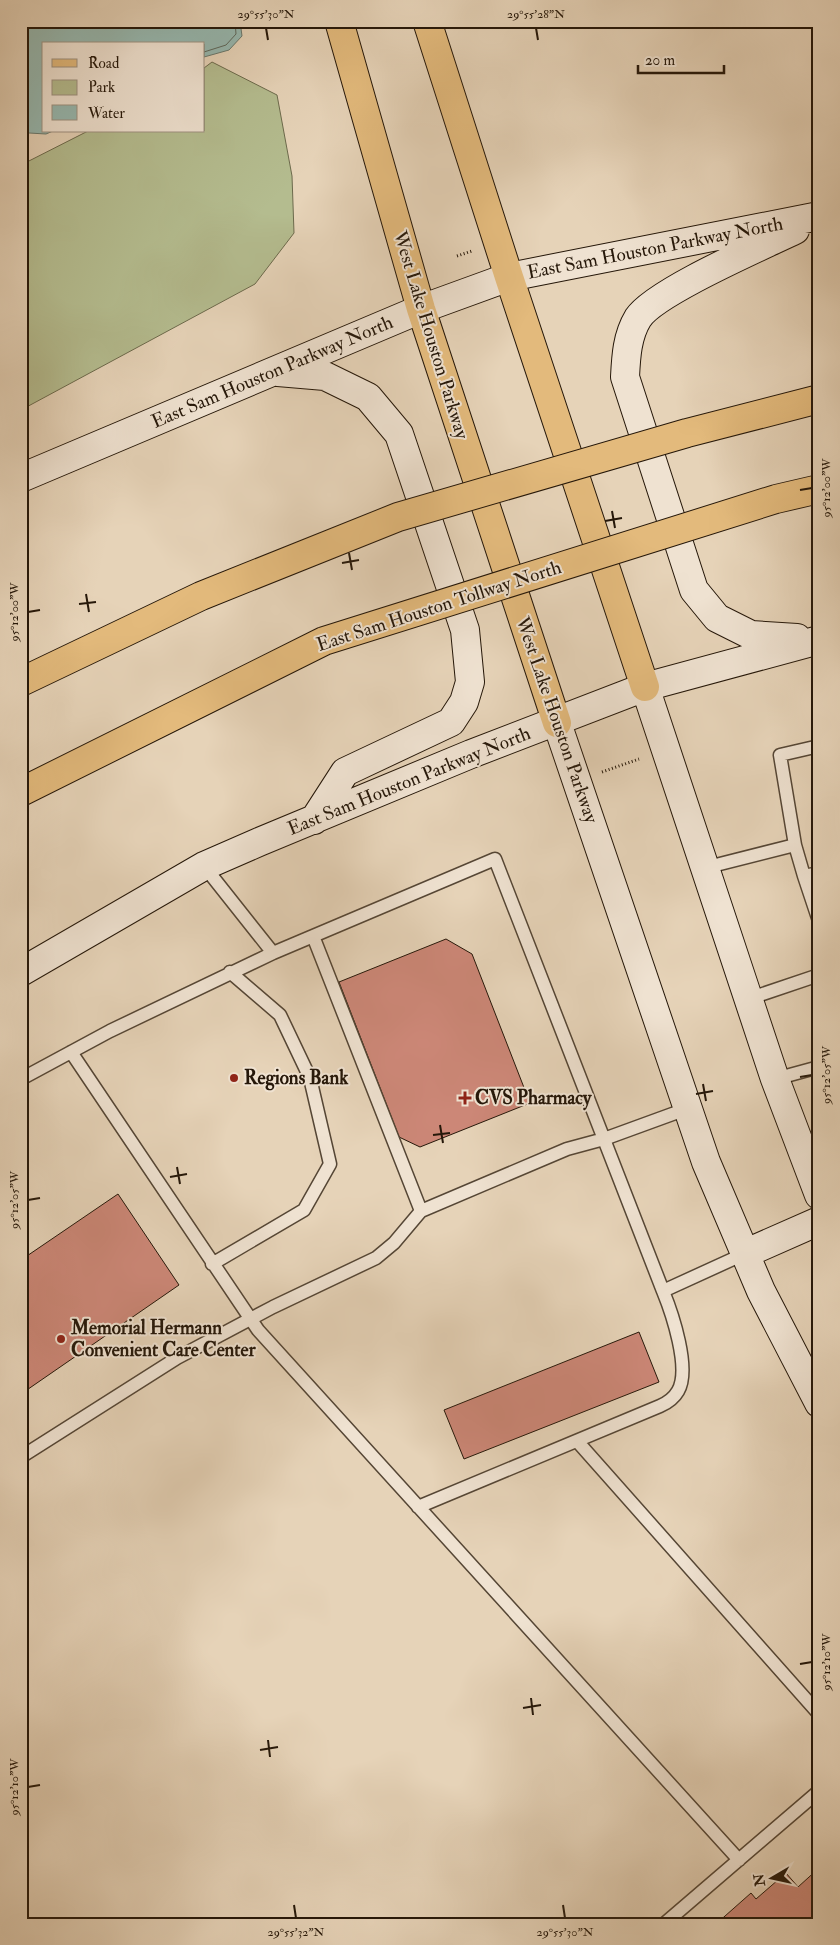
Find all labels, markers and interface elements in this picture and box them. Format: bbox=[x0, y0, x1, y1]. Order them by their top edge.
text: 29°55'30"N bbox=[238, 7, 295, 22]
text: 29°55'28"N bbox=[507, 7, 565, 22]
legend bbox=[42, 42, 205, 132]
scale bar bbox=[638, 42, 724, 74]
text: 20 m bbox=[645, 51, 675, 70]
text: Road bbox=[88, 54, 120, 73]
text: Park bbox=[88, 78, 115, 97]
text: Water bbox=[87, 104, 125, 123]
street label: East Sam Houston Parkway North bbox=[525, 211, 785, 285]
street label: West Lake Houston Parkway bbox=[388, 227, 474, 443]
street label: East Sam Houston Parkway North bbox=[148, 310, 396, 434]
text: 95°12'00"W bbox=[819, 458, 834, 518]
street label: East Sam Houston Tollway North bbox=[314, 555, 564, 657]
text: 95°12'00"W bbox=[7, 582, 22, 642]
street label: West Lake Houston Parkway bbox=[510, 613, 604, 827]
street label: East Sam Houston Parkway North bbox=[284, 721, 534, 841]
text: 95°12'05"W bbox=[819, 1045, 834, 1105]
place label: Regions Bank bbox=[244, 1066, 349, 1091]
marker: Regions Bank bbox=[228, 1072, 240, 1084]
place label: CVS Pharmacy bbox=[475, 1086, 592, 1111]
marker: CVS Pharmacy bbox=[459, 1092, 471, 1104]
text: 95°12'05"W bbox=[7, 1170, 22, 1230]
place label: Memorial Hermann Convenient Care Center bbox=[70, 1316, 256, 1362]
marker: Memorial Hermann Convenient Care Center bbox=[55, 1333, 67, 1345]
text: 95°12'10"W bbox=[819, 1633, 834, 1691]
text: 95°12'10"W bbox=[7, 1758, 22, 1816]
north arrow bbox=[748, 1852, 798, 1902]
text: N bbox=[750, 1872, 769, 1888]
text: 29°55'32"N bbox=[268, 1925, 325, 1940]
text: 29°55'30"N bbox=[537, 1925, 594, 1940]

